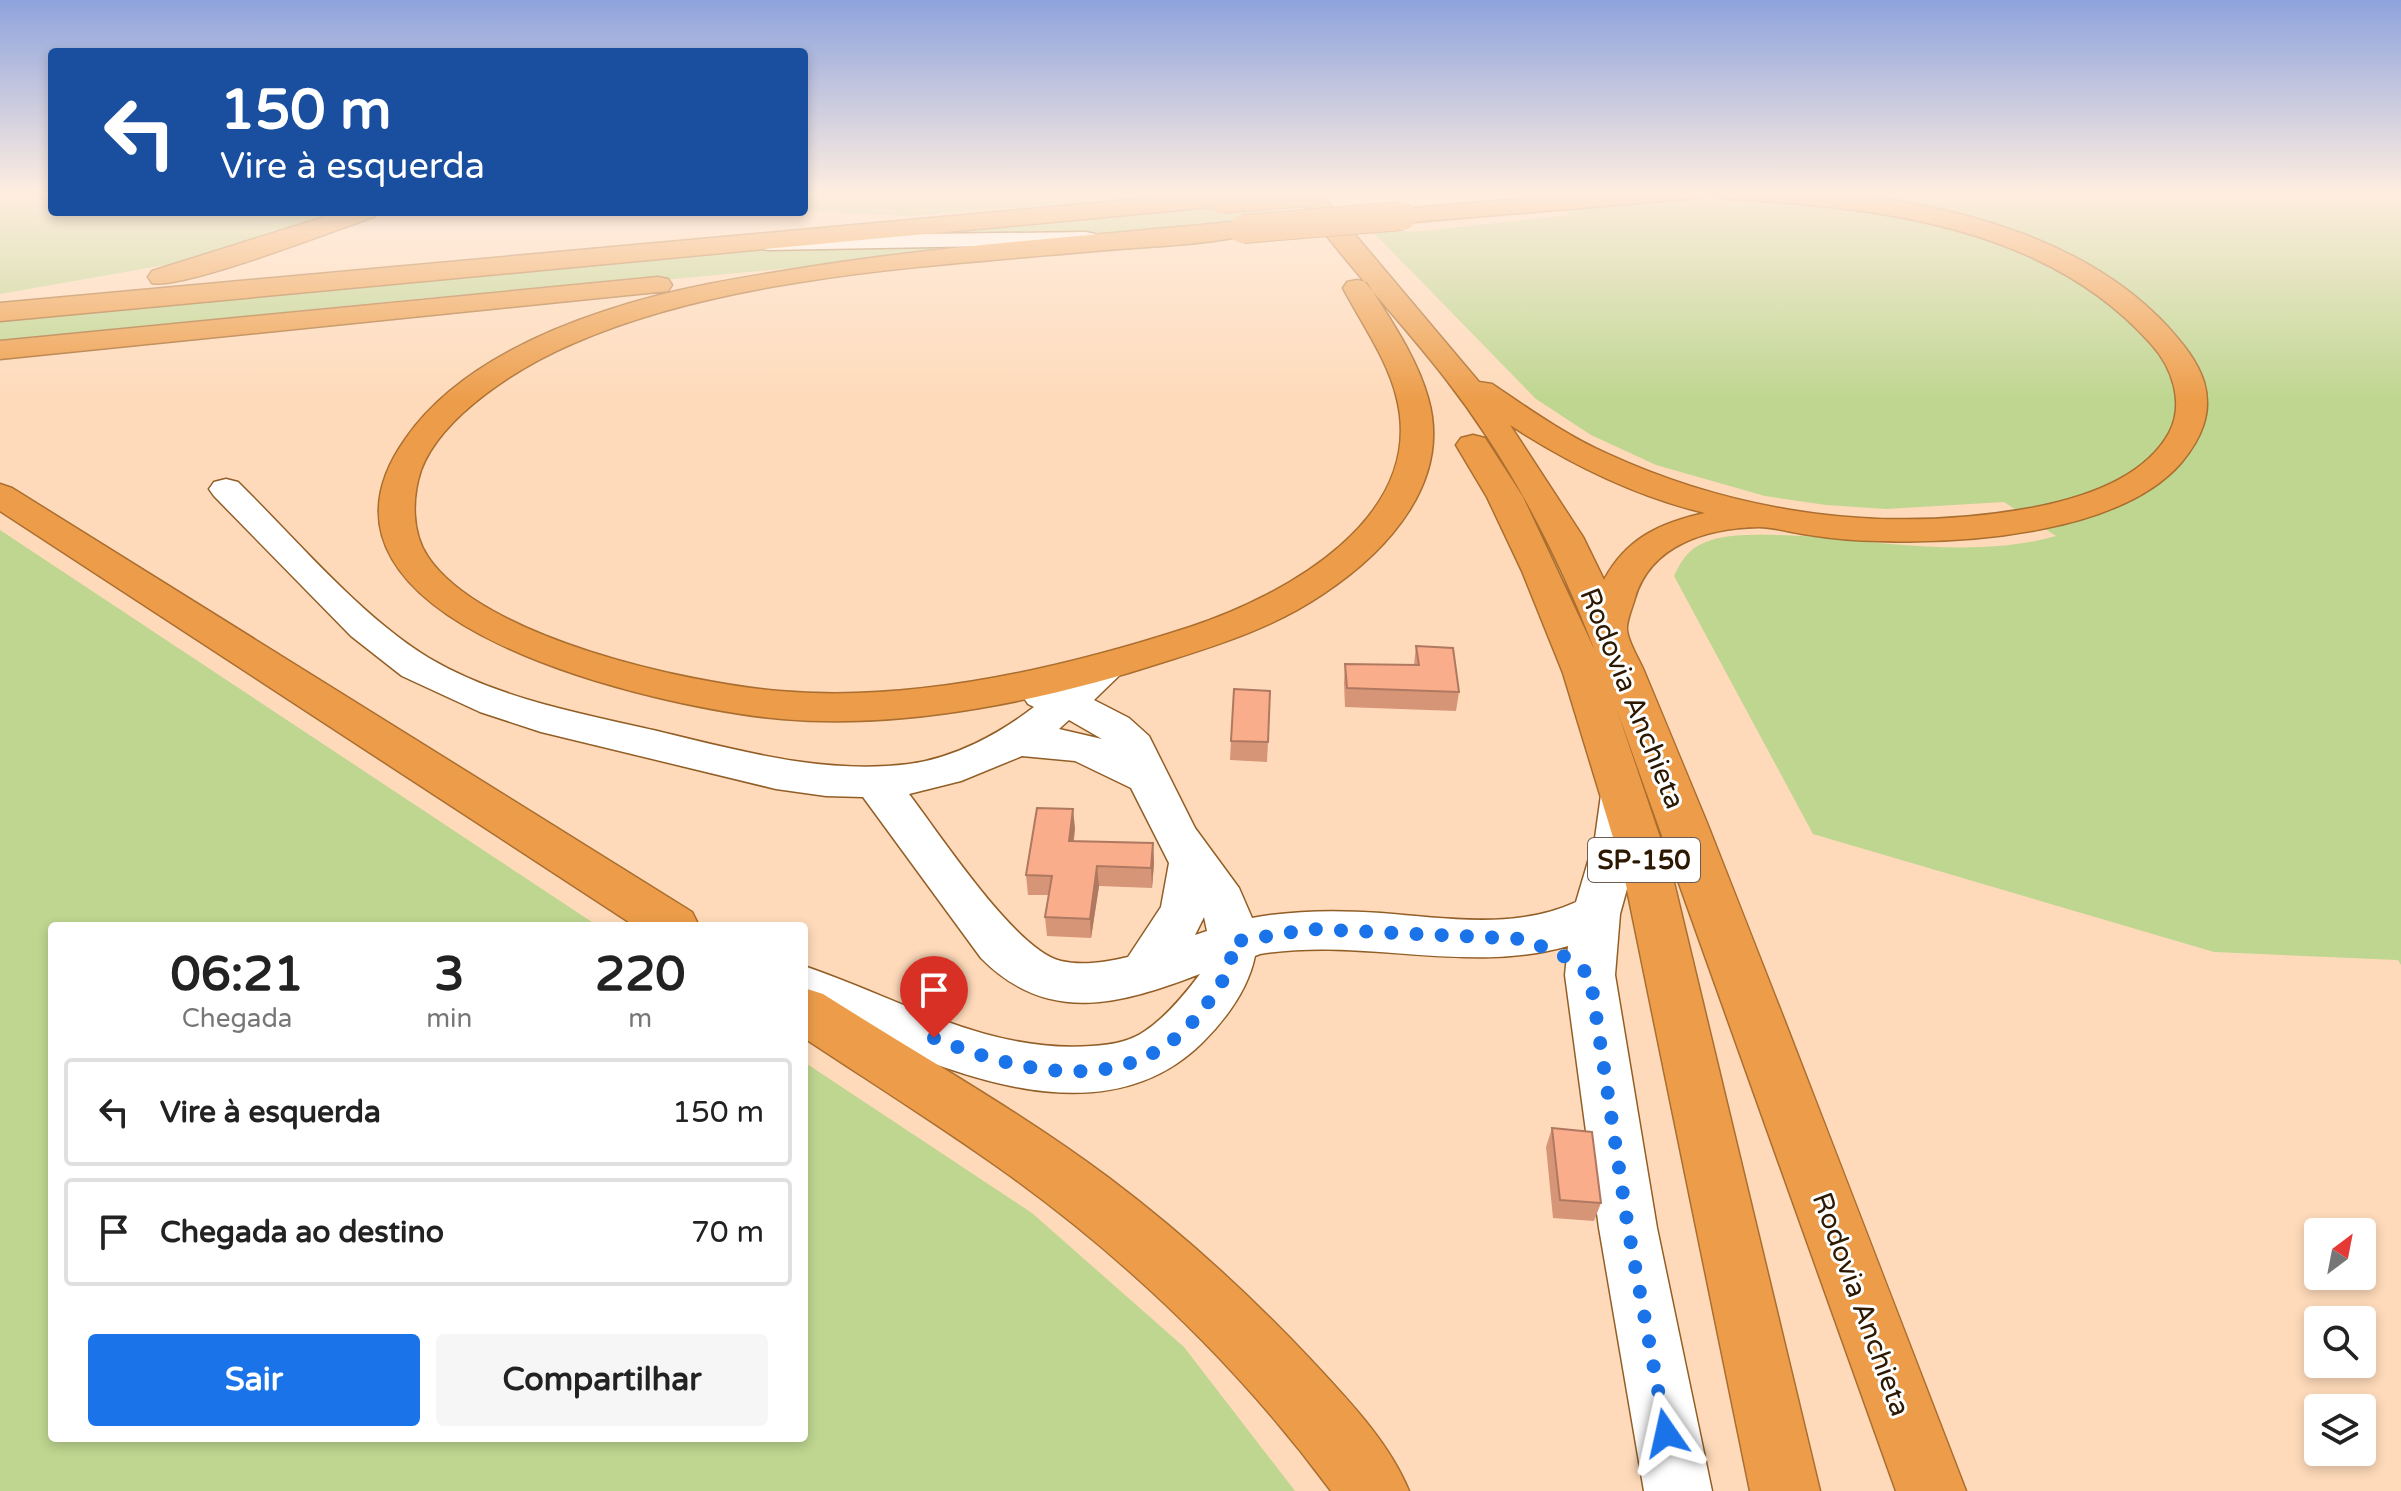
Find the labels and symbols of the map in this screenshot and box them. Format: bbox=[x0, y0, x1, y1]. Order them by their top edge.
street label: Rodovia Anchieta bbox=[1572, 583, 1692, 814]
road number: SP-150 bbox=[1588, 838, 1700, 882]
pin bbox=[900, 956, 968, 1038]
street label: Rodovia Anchieta bbox=[1805, 1188, 1917, 1421]
north arrow bbox=[2304, 1218, 2376, 1290]
position arrow bbox=[1624, 1391, 1708, 1475]

